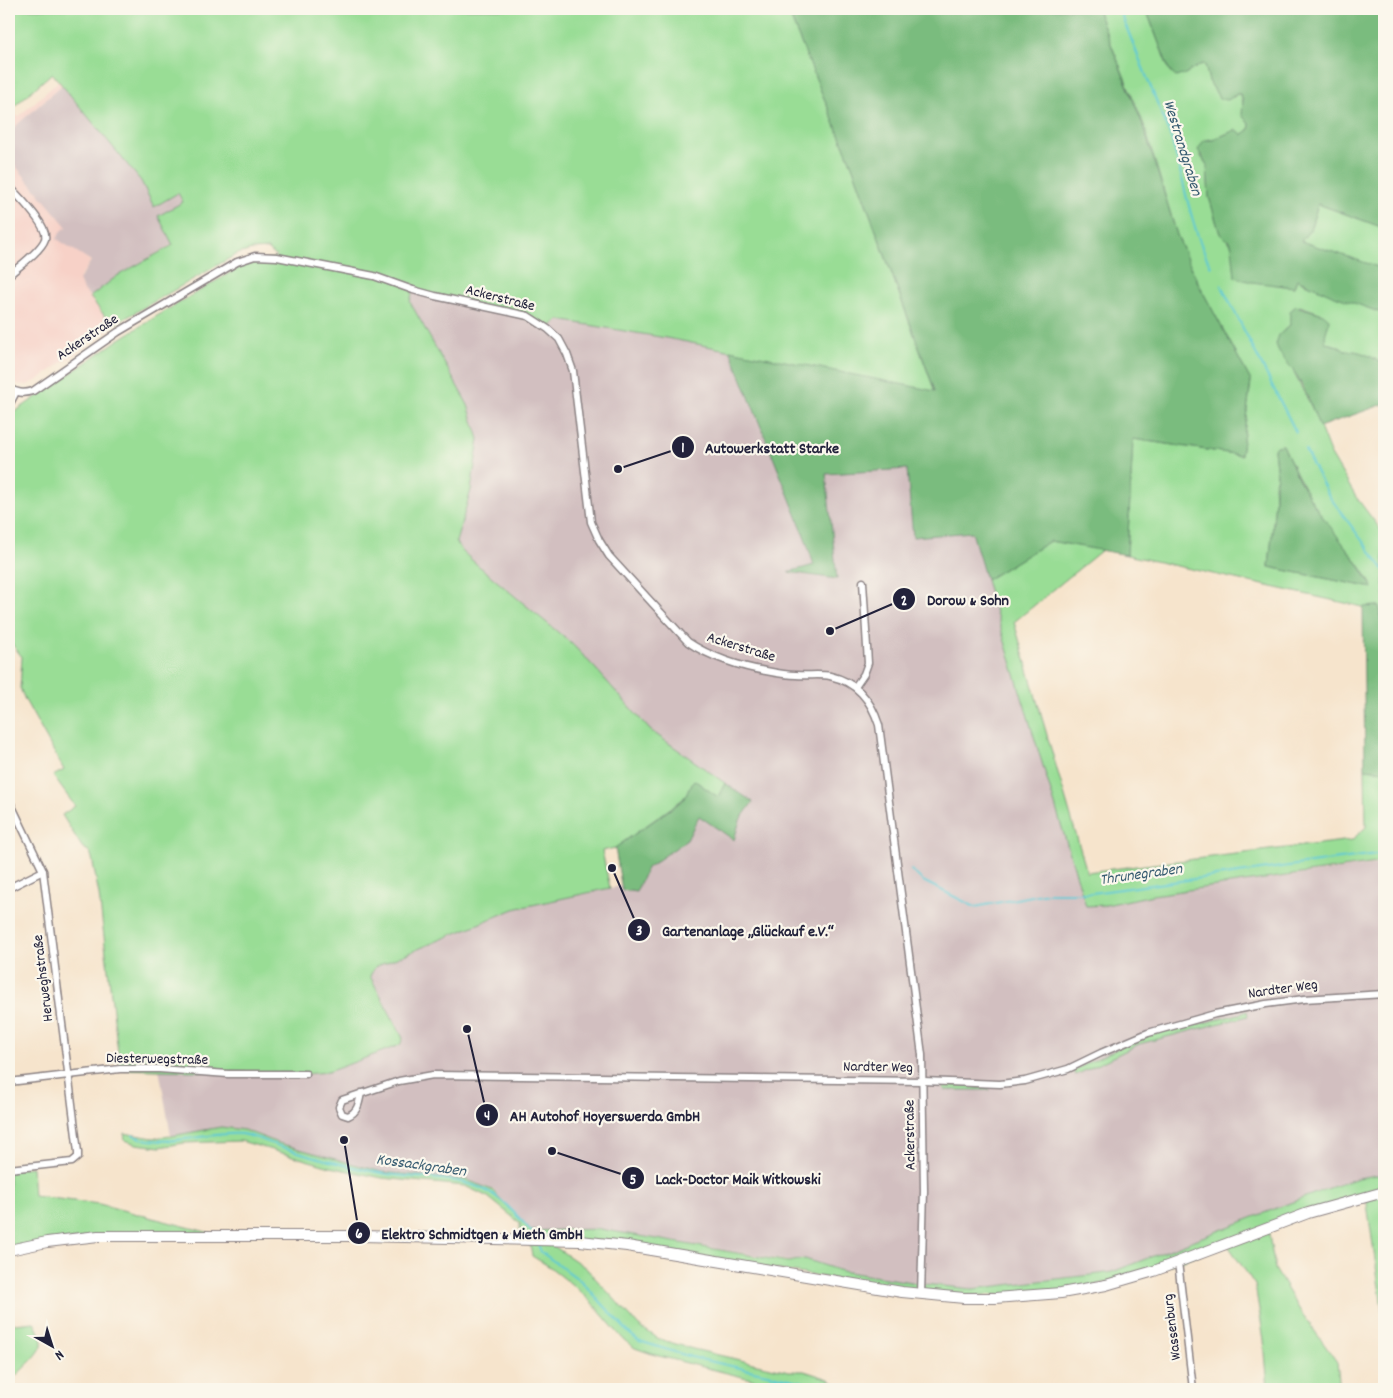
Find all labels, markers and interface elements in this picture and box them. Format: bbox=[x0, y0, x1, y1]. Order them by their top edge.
water label: Westrandgraben bbox=[1157, 97, 1208, 199]
street label: Ackerstraße bbox=[463, 280, 537, 318]
street label: Ackerstraße bbox=[53, 309, 124, 367]
callout: Autowerkstatt Starke bbox=[670, 432, 849, 463]
text: 1 bbox=[681, 438, 685, 460]
text: Autowerkstatt Starke bbox=[705, 438, 839, 461]
callout: Dorow & Sohn bbox=[892, 584, 1019, 615]
text: Dorow & Sohn bbox=[927, 590, 1009, 613]
text: 2 bbox=[901, 591, 907, 613]
street label: Ackerstraße bbox=[704, 627, 778, 669]
water label: Thrunegraben bbox=[1098, 858, 1184, 892]
callout: Gartenanlage „Glückauf e.V.“ bbox=[627, 915, 844, 946]
text: 3 bbox=[636, 921, 643, 943]
text: Gartenanlage „Glückauf e.V.“ bbox=[662, 921, 834, 944]
street label: Herweghstraße bbox=[28, 933, 60, 1023]
street label: Nardter Weg bbox=[1247, 974, 1319, 1006]
street label: Diesterwegstraße bbox=[106, 1048, 209, 1072]
street label: Nardter Weg bbox=[843, 1056, 913, 1080]
street label: Ackerstraße bbox=[899, 1099, 923, 1171]
callout: AH Autohof Hoyerswerda GmbH bbox=[475, 1100, 711, 1131]
text: 4 bbox=[484, 1106, 490, 1128]
text: AH Autohof Hoyerswerda GmbH bbox=[510, 1106, 700, 1129]
water label: Kossackgraben bbox=[375, 1148, 468, 1184]
callout: Lack-Doctor Maik Witkowski bbox=[620, 1163, 831, 1194]
text: Lack-Doctor Maik Witkowski bbox=[655, 1169, 821, 1192]
text: 5 bbox=[630, 1170, 637, 1192]
callout: Elektro Schmidtgen & Mieth GmbH bbox=[346, 1218, 593, 1249]
text: 6 bbox=[355, 1224, 363, 1246]
text: Elektro Schmidtgen & Mieth GmbH bbox=[381, 1224, 583, 1247]
street label: Wassenburg bbox=[1158, 1292, 1188, 1362]
north arrow bbox=[28, 1320, 78, 1370]
text: N bbox=[50, 1345, 68, 1365]

